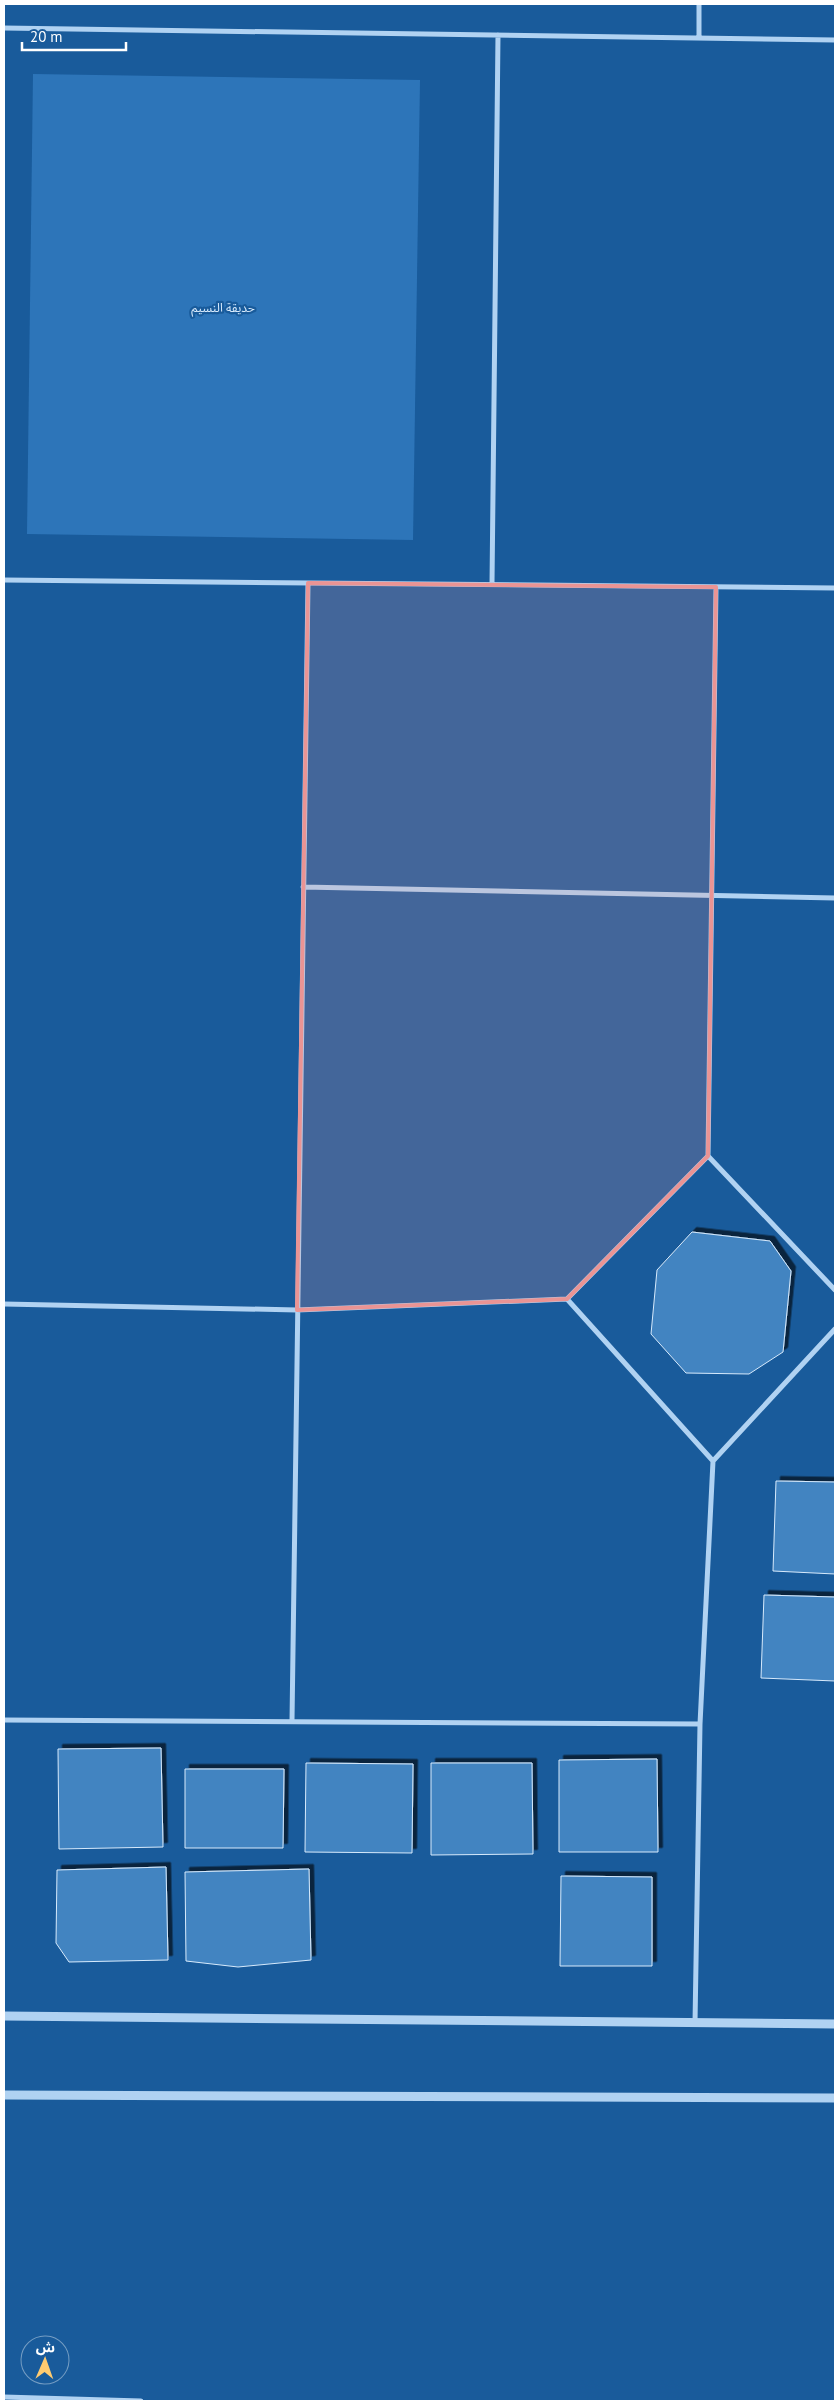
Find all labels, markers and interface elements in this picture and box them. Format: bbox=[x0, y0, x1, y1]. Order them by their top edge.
scale bar bbox=[22, 20, 126, 52]
text: 20 m bbox=[30, 27, 63, 46]
park label: حدیقة النسیم bbox=[191, 300, 255, 317]
north arrow bbox=[20, 2335, 70, 2385]
text: ش bbox=[36, 2338, 55, 2356]

